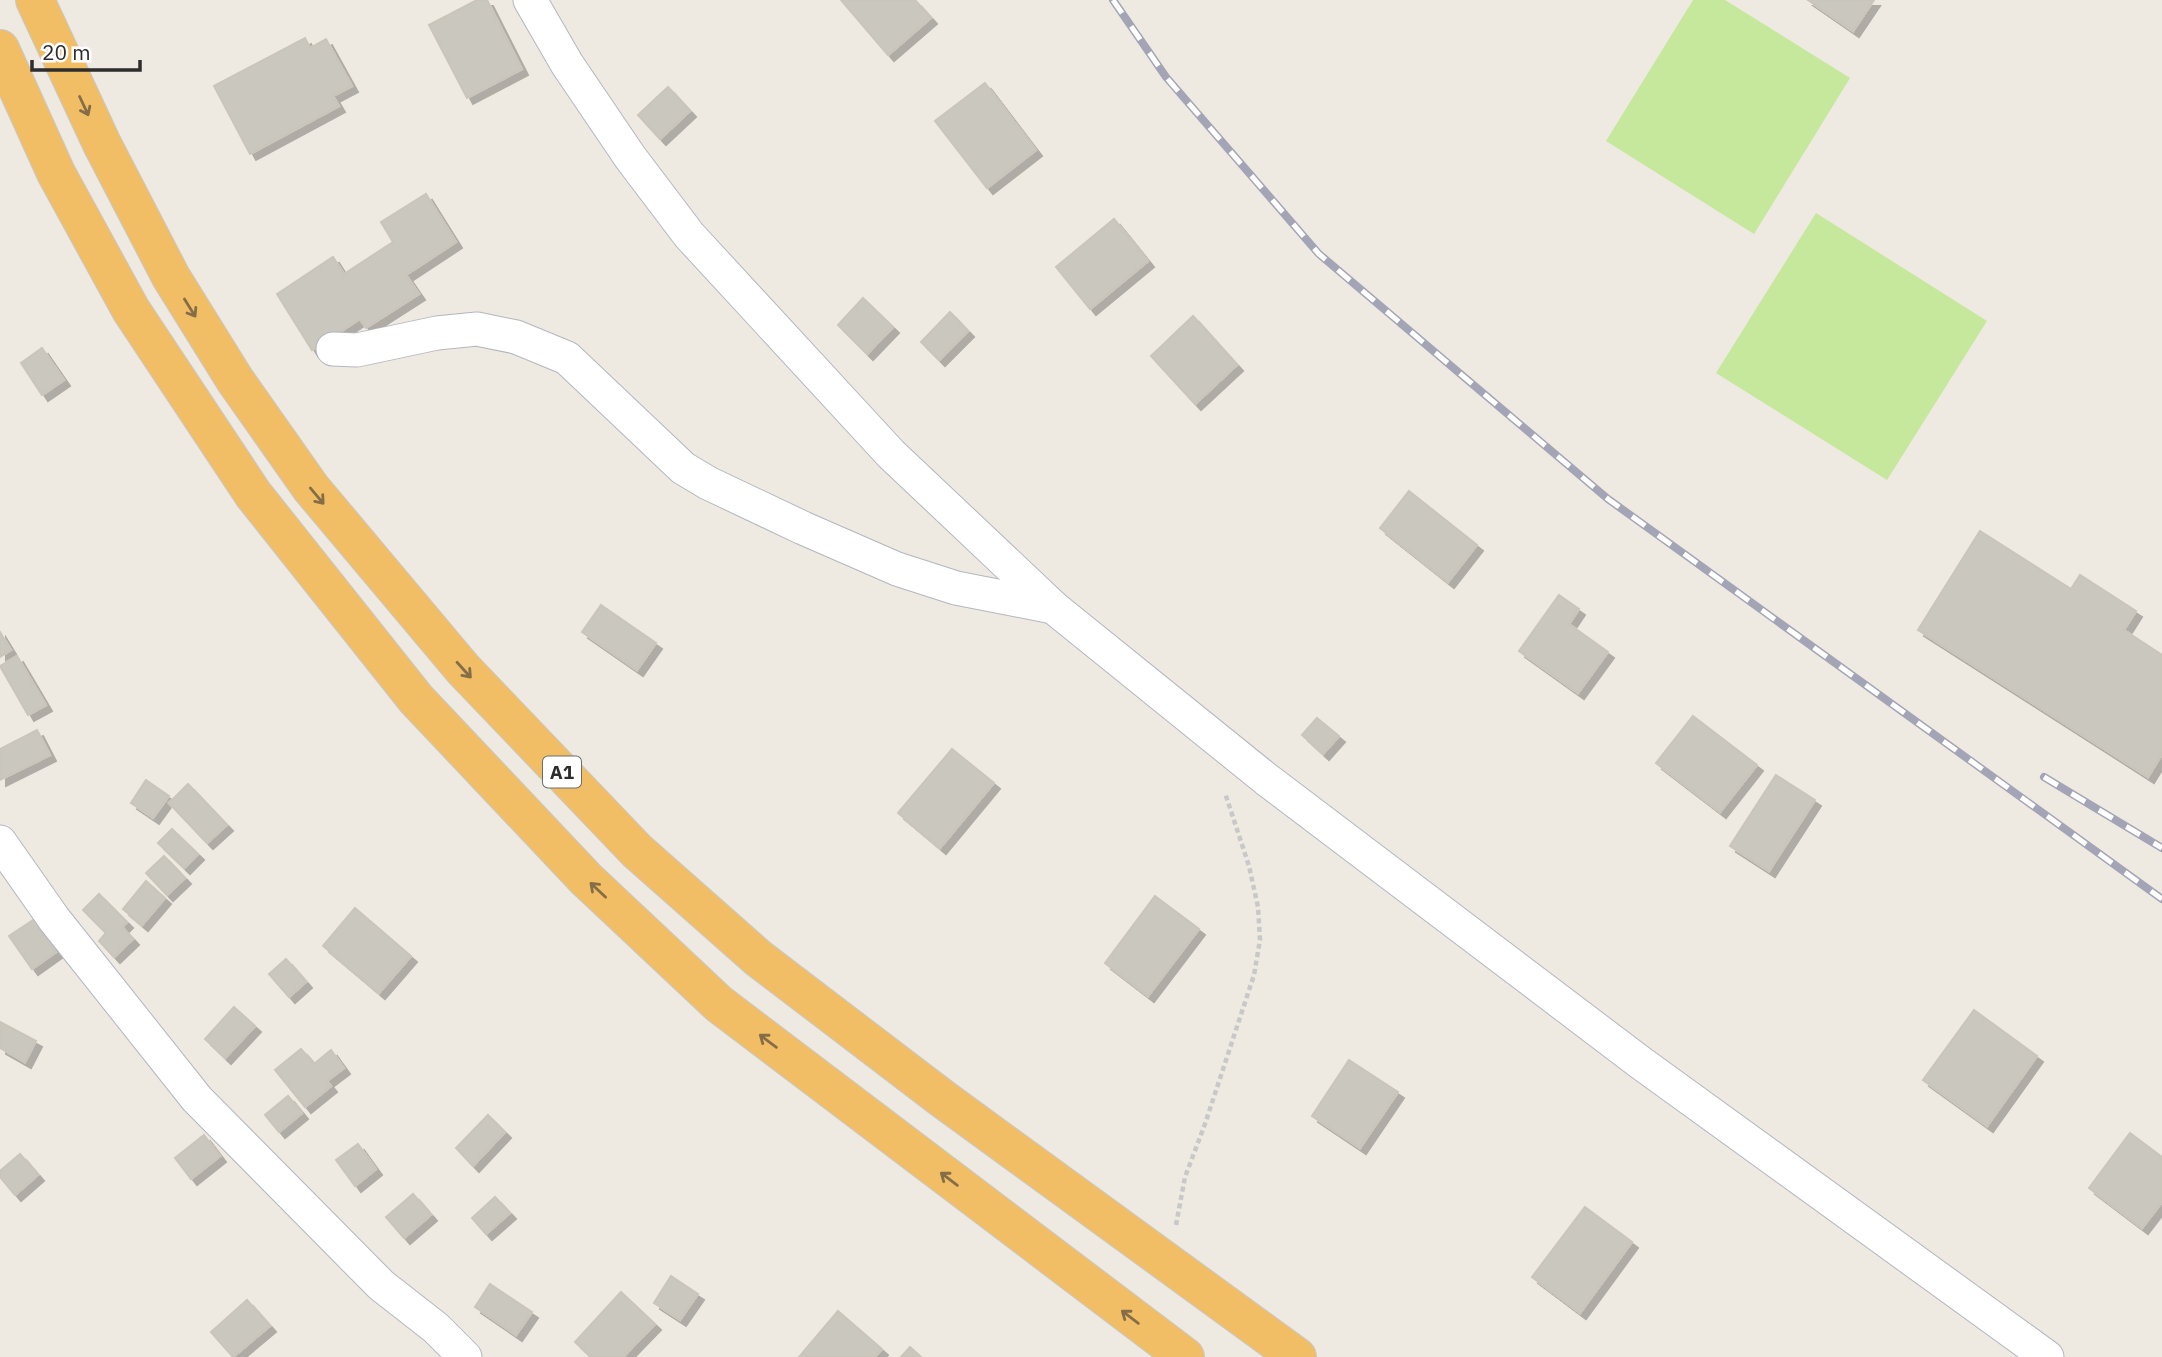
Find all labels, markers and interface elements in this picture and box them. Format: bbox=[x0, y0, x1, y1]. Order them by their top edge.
scale bar bbox=[32, 28, 140, 72]
text: 20 m bbox=[42, 38, 91, 66]
one-way arrow bbox=[78, 95, 92, 116]
one-way arrow bbox=[184, 297, 198, 317]
one-way arrow bbox=[309, 487, 325, 505]
one-way arrow bbox=[456, 661, 473, 678]
road number: A1 bbox=[543, 757, 581, 788]
one-way arrow bbox=[590, 882, 607, 899]
one-way arrow bbox=[759, 1034, 778, 1048]
one-way arrow bbox=[940, 1171, 959, 1186]
one-way arrow bbox=[1121, 1309, 1140, 1324]

